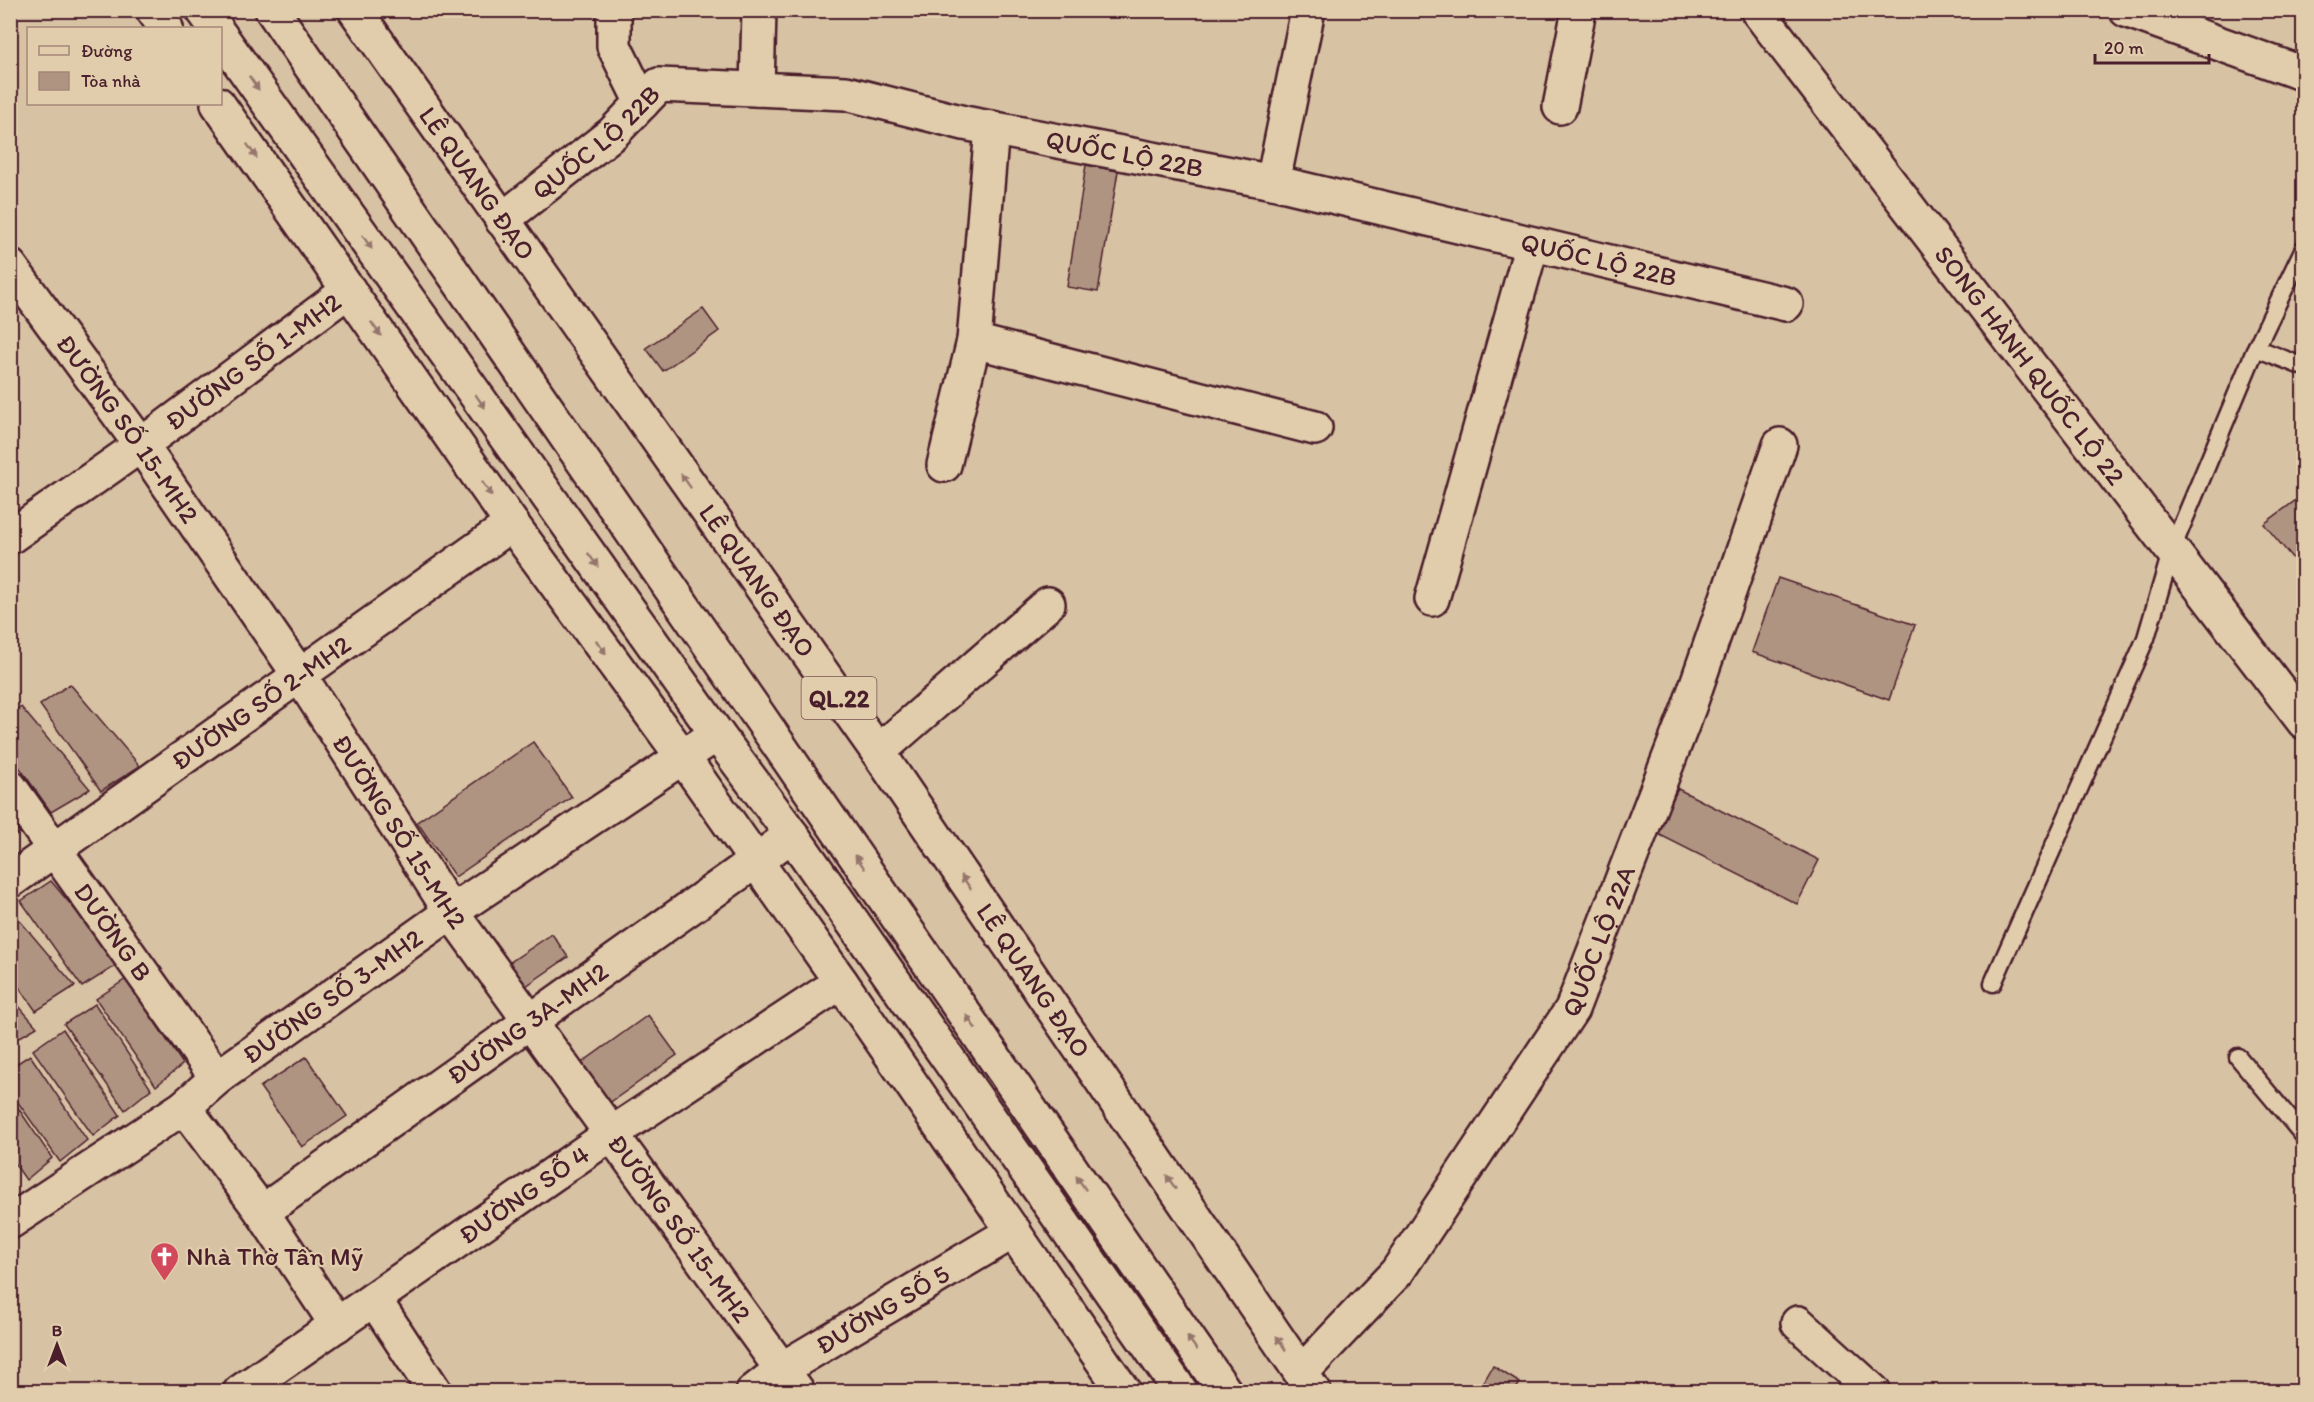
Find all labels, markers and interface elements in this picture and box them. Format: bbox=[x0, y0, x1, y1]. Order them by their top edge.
legend bbox=[27, 27, 222, 105]
scale bar bbox=[2095, 27, 2209, 65]
text: 20 m bbox=[2104, 37, 2144, 59]
text: Đường bbox=[81, 40, 133, 62]
text: Tòa nhà bbox=[81, 70, 141, 92]
one-way arrow bbox=[248, 75, 260, 91]
street label: QUỐC LỘ 22B bbox=[525, 78, 667, 207]
street label: LÊ QUANG ĐẠO bbox=[412, 100, 542, 266]
street label: QUỐC LỘ 22B bbox=[1043, 123, 1206, 184]
one-way arrow bbox=[246, 143, 258, 159]
street label: QUỐC LỘ 22B bbox=[1518, 225, 1680, 294]
one-way arrow bbox=[361, 234, 373, 250]
street label: SONG HÀNH QUỐC LỘ 22 bbox=[1928, 239, 2132, 492]
street label: ĐƯỜNG SỐ 1-MH2 bbox=[159, 285, 347, 437]
one-way arrow bbox=[370, 320, 382, 336]
street label: ĐƯỜNG SỐ 15-MH2 bbox=[50, 328, 206, 530]
one-way arrow bbox=[474, 393, 486, 409]
one-way arrow bbox=[680, 474, 692, 490]
one-way arrow bbox=[481, 480, 493, 496]
street label: LÊ QUANG ĐẠO bbox=[692, 498, 822, 663]
one-way arrow bbox=[587, 552, 599, 568]
street label: ĐƯỜNG SỐ 2-MH2 bbox=[165, 628, 357, 777]
one-way arrow bbox=[595, 639, 607, 654]
road number: QL.22 bbox=[802, 677, 876, 719]
street label: ĐƯỜNG SỐ 15-MH2 bbox=[326, 728, 474, 935]
one-way arrow bbox=[855, 854, 866, 870]
street label: QUỐC LỘ 22A bbox=[1555, 861, 1642, 1021]
one-way arrow bbox=[961, 874, 972, 890]
street label: DƯỜNG B bbox=[67, 877, 159, 987]
street label: LÊ QUANG ĐẠO bbox=[969, 897, 1098, 1064]
street label: ĐƯỜNG SỐ 3-MH2 bbox=[236, 921, 429, 1071]
street label: ĐƯỜNG 3A-MH2 bbox=[441, 955, 615, 1091]
one-way arrow bbox=[965, 1015, 977, 1031]
street label: ĐƯỜNG SỐ 15-MH2 bbox=[601, 1128, 759, 1329]
street label: ĐƯỜNG SỐ 4 bbox=[453, 1138, 596, 1251]
one-way arrow bbox=[1166, 1174, 1177, 1190]
one-way arrow bbox=[1076, 1175, 1087, 1191]
church icon: Nhà Thờ Tân Mỹ bbox=[149, 1240, 181, 1282]
place label: Nhà Thờ Tân Mỹ bbox=[186, 1240, 363, 1272]
street label: ĐƯỜNG SỐ 5 bbox=[810, 1257, 955, 1361]
north arrow bbox=[27, 1315, 87, 1375]
text: B bbox=[52, 1321, 63, 1340]
one-way arrow bbox=[1276, 1335, 1287, 1351]
one-way arrow bbox=[1186, 1336, 1198, 1352]

